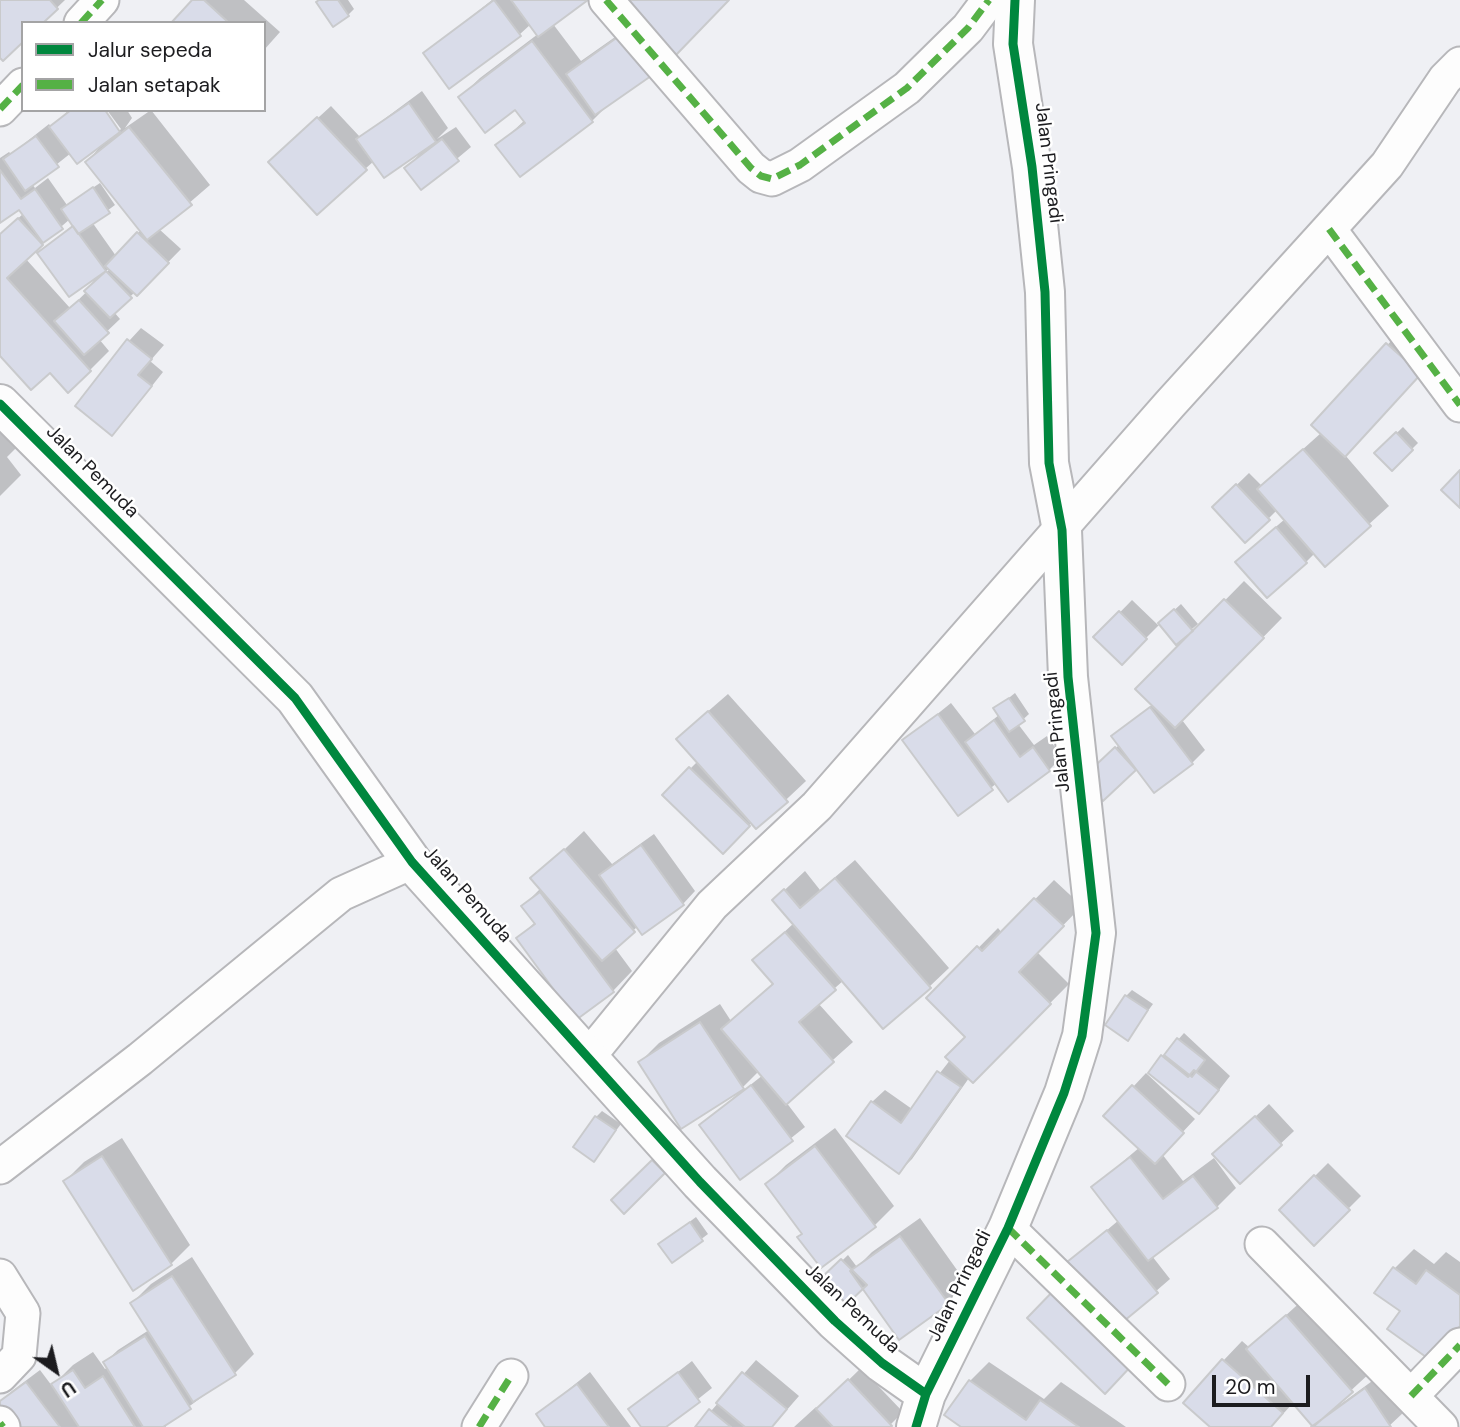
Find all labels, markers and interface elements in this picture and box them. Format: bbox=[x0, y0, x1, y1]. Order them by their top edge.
legend bbox=[21, 21, 266, 112]
text: Jalur sepeda bbox=[88, 36, 212, 64]
text: Jalan setapak bbox=[88, 71, 221, 99]
street label: Jalan Pringadi bbox=[1029, 101, 1067, 225]
street label: Jalan Pemuda bbox=[41, 421, 143, 523]
street label: Jalan Pringadi bbox=[1040, 670, 1076, 794]
street label: Jalan Pemuda bbox=[418, 842, 516, 948]
street label: Jalan Pringadi bbox=[923, 1226, 997, 1346]
street label: Jalan Pemuda bbox=[800, 1259, 904, 1359]
north arrow bbox=[21, 1336, 91, 1406]
scale bar bbox=[1215, 1360, 1313, 1404]
text: 20 m bbox=[1225, 1373, 1276, 1401]
text: U bbox=[56, 1375, 80, 1403]

